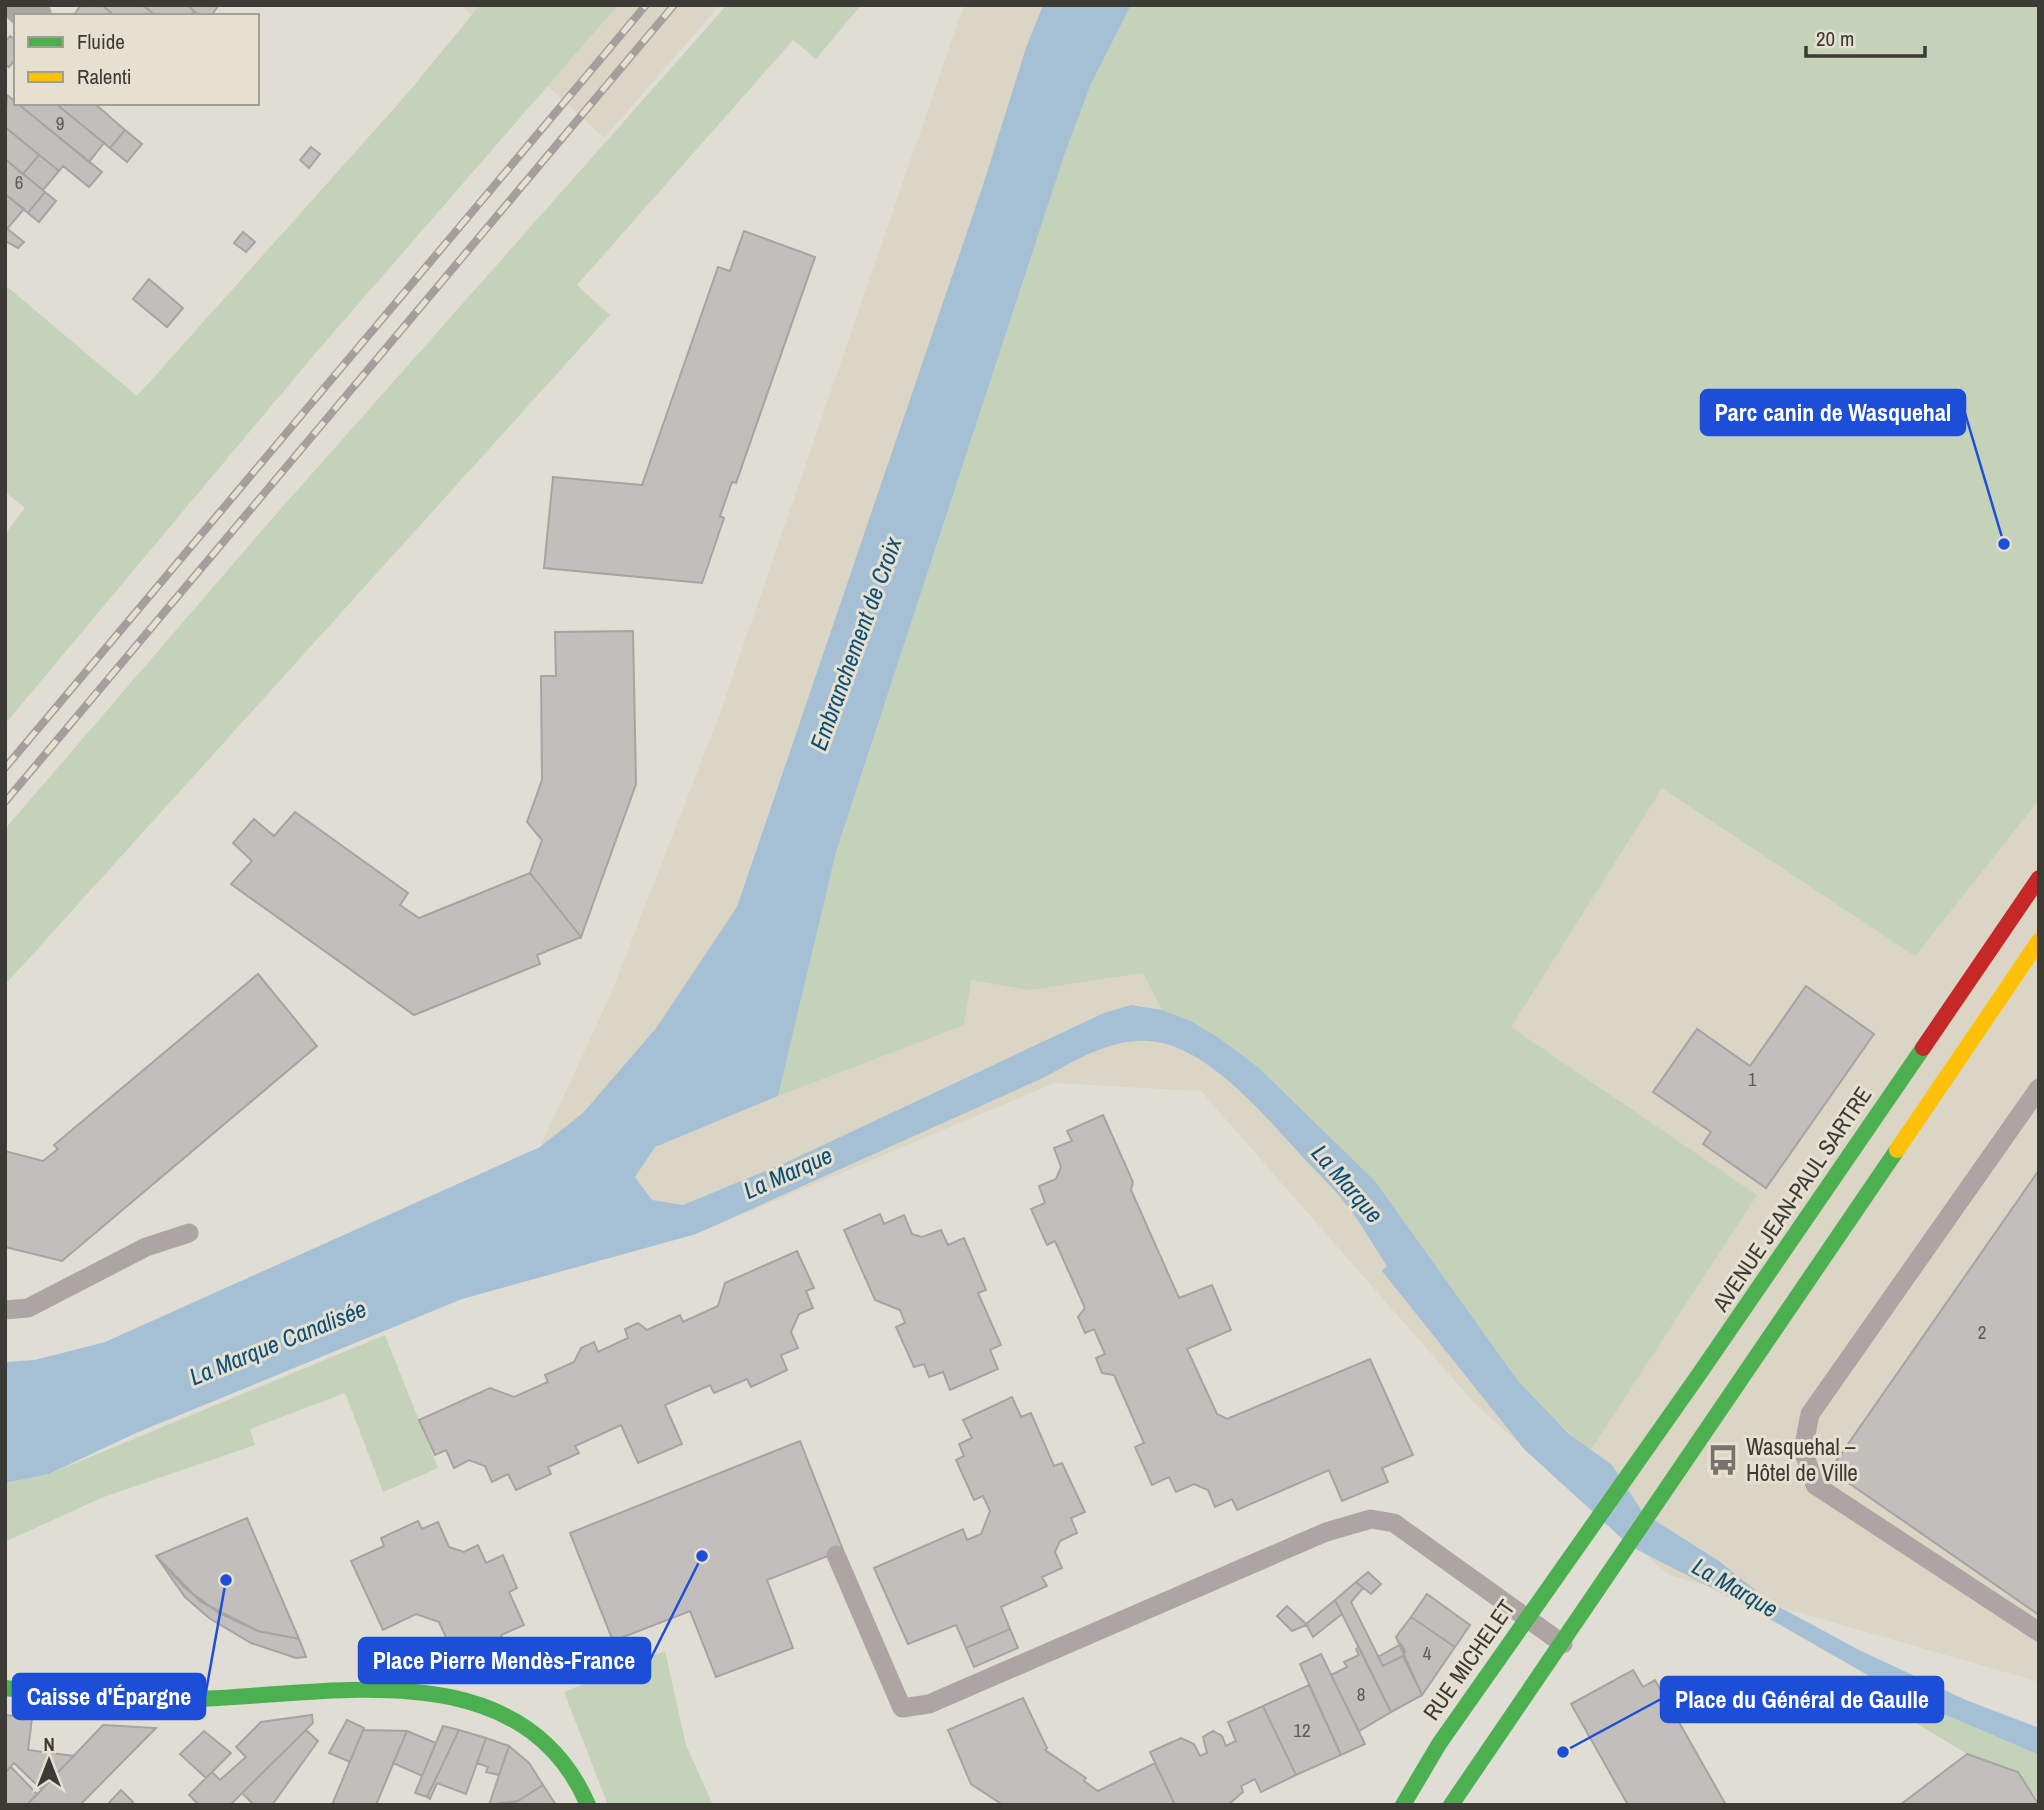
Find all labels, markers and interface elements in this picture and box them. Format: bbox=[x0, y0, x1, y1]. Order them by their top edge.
legend bbox=[14, 14, 259, 105]
scale bar bbox=[1806, 14, 1925, 58]
text: 20 m bbox=[1816, 24, 1854, 53]
text: Fluide bbox=[77, 27, 125, 56]
text: Ralenti bbox=[77, 62, 132, 91]
house number: 9 bbox=[56, 110, 64, 136]
house number: 6 bbox=[15, 169, 23, 195]
callout: Parc canin de Wasquehal bbox=[1701, 390, 1965, 435]
text: Parc canin de Wasquehal bbox=[1715, 396, 1951, 428]
water label: Embranchement de Croix bbox=[802, 532, 909, 754]
house number: 1 bbox=[1748, 1066, 1757, 1092]
street label: AVENUE JEAN-PAUL SARTRE bbox=[1704, 1080, 1878, 1318]
water label: La Marque bbox=[1305, 1137, 1391, 1229]
water label: La Marque bbox=[738, 1138, 837, 1206]
water label: La Marque Canalisée bbox=[184, 1292, 371, 1392]
house number: 2 bbox=[1978, 1319, 1986, 1345]
place label: Wasquehal – Hôtel de Ville bbox=[1746, 1431, 1858, 1488]
bus stop icon: Wasquehal – Hôtel de Ville bbox=[1706, 1443, 1740, 1477]
water label: La Marque bbox=[1687, 1550, 1784, 1625]
street label: RUE MICHELET bbox=[1416, 1593, 1522, 1726]
callout: Place Pierre Mendès-France bbox=[359, 1638, 650, 1683]
house number: 4 bbox=[1423, 1640, 1432, 1666]
text: Place Pierre Mendès-France bbox=[373, 1644, 635, 1676]
callout: Caisse d'Épargne bbox=[13, 1674, 205, 1719]
callout: Place du Général de Gaulle bbox=[1661, 1677, 1943, 1722]
text: Caisse d'Épargne bbox=[27, 1680, 191, 1712]
house number: 8 bbox=[1357, 1681, 1365, 1707]
text: Place du Général de Gaulle bbox=[1675, 1683, 1929, 1715]
house number: 12 bbox=[1293, 1717, 1311, 1743]
north arrow bbox=[14, 1726, 84, 1796]
text: N bbox=[43, 1731, 55, 1757]

